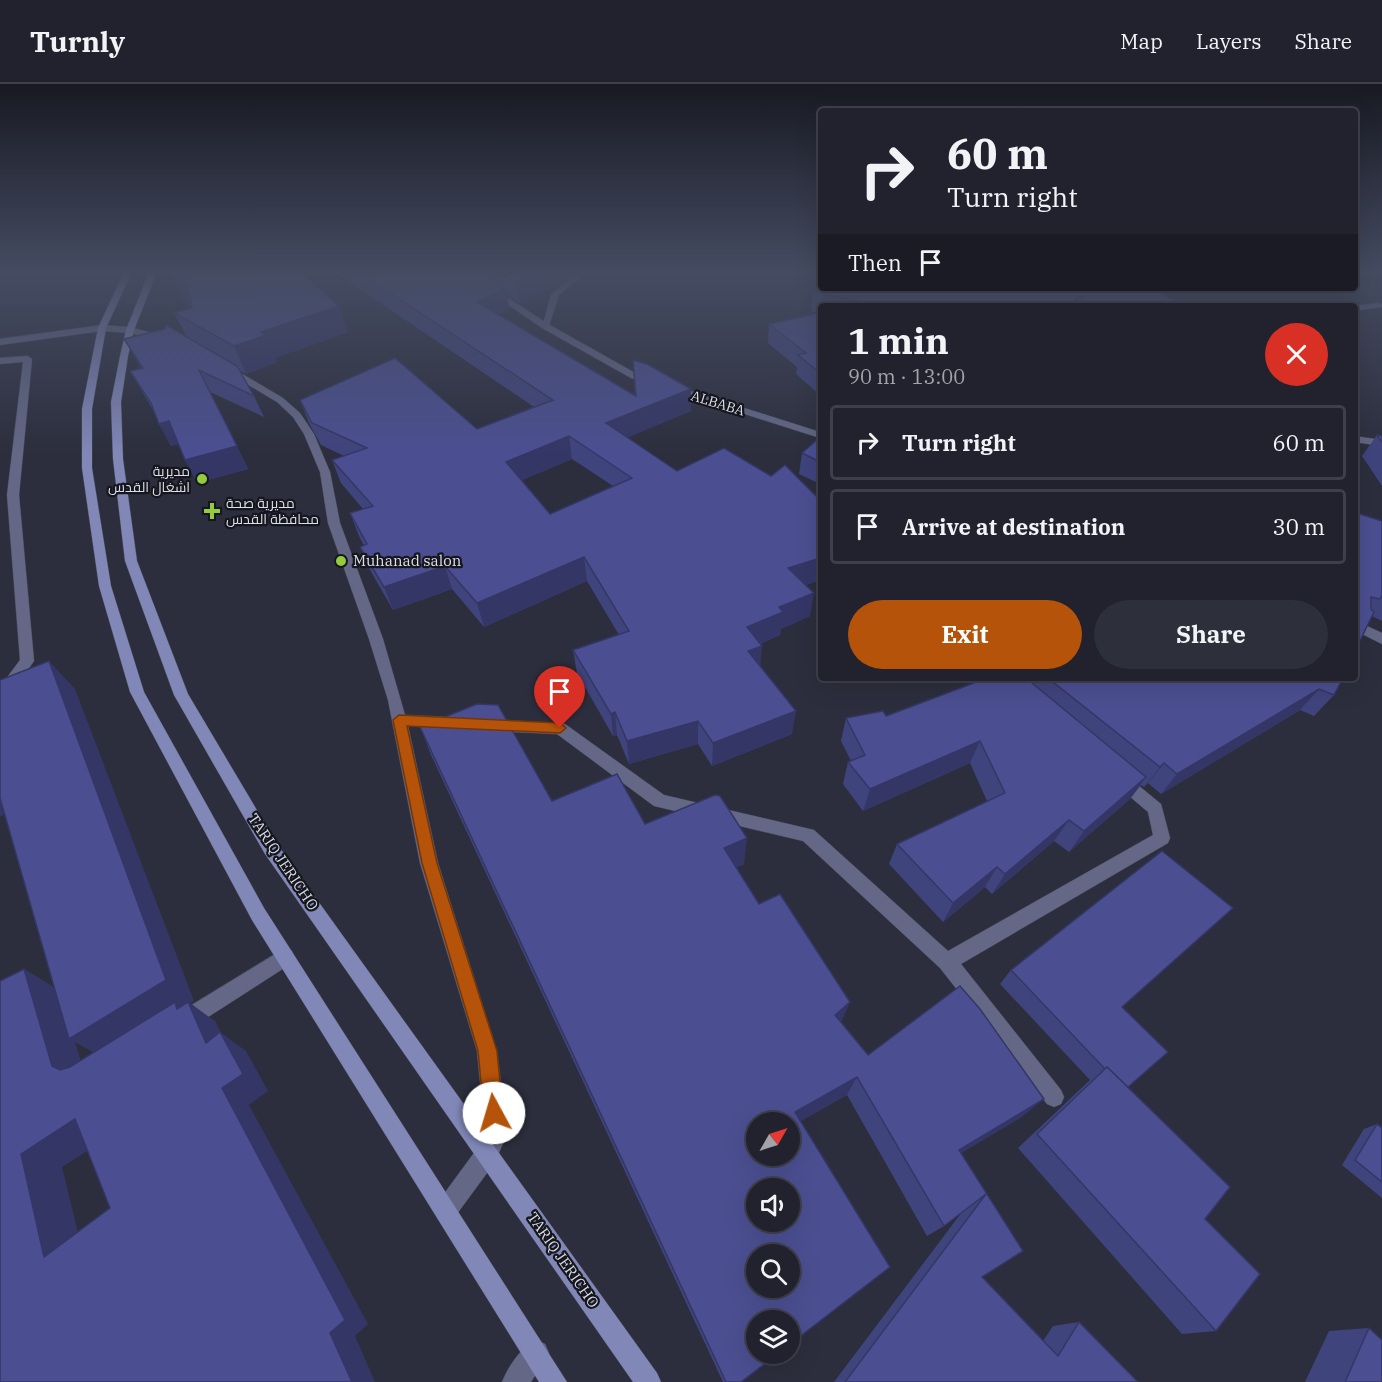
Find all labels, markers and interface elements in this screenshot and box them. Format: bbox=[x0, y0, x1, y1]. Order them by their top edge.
text: Turnly bbox=[30, 23, 125, 60]
text: Map bbox=[1120, 27, 1163, 55]
text: Layers bbox=[1196, 27, 1262, 55]
text: Share bbox=[1295, 27, 1352, 55]
text: 60 m bbox=[947, 126, 1048, 181]
icon: right bbox=[848, 132, 926, 210]
text: Turn right bbox=[947, 179, 1078, 214]
icon: arrive bbox=[914, 246, 947, 279]
text: Then bbox=[848, 248, 902, 277]
text: 1 min bbox=[848, 317, 949, 364]
button: close bbox=[1265, 323, 1328, 386]
text: 90 m · 13:00 bbox=[848, 363, 965, 390]
street label: ALBABA bbox=[689, 386, 747, 420]
icon: right bbox=[851, 426, 884, 459]
text: Turn right bbox=[902, 428, 1016, 457]
text: 60 m bbox=[1273, 428, 1325, 457]
place label: مديرية اشغال القدس bbox=[108, 462, 190, 496]
marker: مديرية اشغال القدس bbox=[195, 472, 209, 486]
place label: مديرية صحة محافظة القدس bbox=[226, 494, 319, 528]
marker: مديرية صحة محافظة القدس bbox=[203, 502, 221, 520]
icon: arrive bbox=[851, 510, 884, 543]
text: Arrive at destination bbox=[902, 512, 1125, 541]
text: 30 m bbox=[1273, 512, 1325, 541]
place label: Muhanad salon bbox=[353, 551, 462, 570]
marker: Muhanad salon bbox=[334, 554, 348, 568]
button: Exit bbox=[848, 600, 1082, 669]
button: Share bbox=[1094, 600, 1328, 669]
pin bbox=[534, 666, 585, 728]
icon: arrive bbox=[543, 675, 576, 708]
street label: TARIQ JERICHO bbox=[244, 810, 323, 914]
position arrow bbox=[462, 1081, 526, 1145]
north arrow bbox=[746, 1112, 800, 1166]
map controls bbox=[746, 1112, 800, 1364]
button: sound bbox=[746, 1178, 800, 1232]
street label: TARIQ JERICHO bbox=[523, 1208, 604, 1311]
button: search bbox=[746, 1244, 800, 1298]
button: layers bbox=[746, 1310, 800, 1364]

